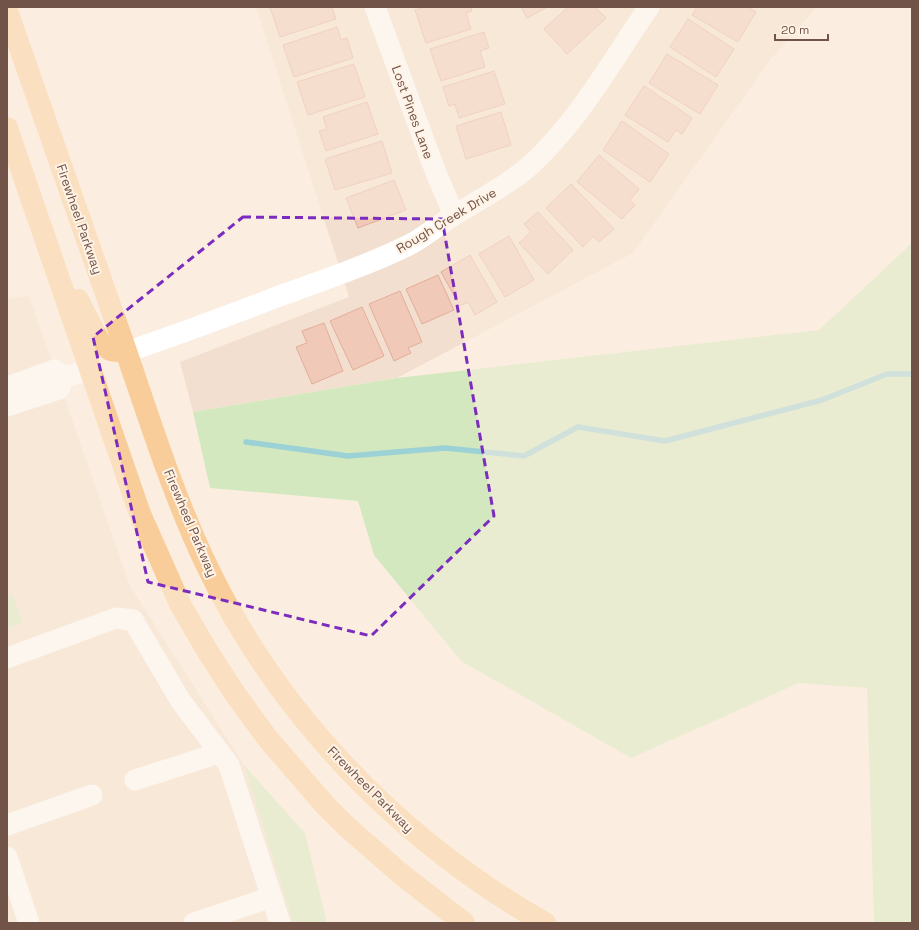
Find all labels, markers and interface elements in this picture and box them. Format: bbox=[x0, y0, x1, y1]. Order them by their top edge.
scale bar bbox=[775, 16, 828, 42]
text: 20 m bbox=[781, 22, 809, 38]
street label: Lost Pines Lane bbox=[388, 63, 437, 161]
street label: Firewheel Parkway bbox=[53, 162, 106, 276]
street label: Rough Creek Drive bbox=[393, 184, 499, 257]
street label: Firewheel Parkway bbox=[160, 467, 221, 580]
street label: Firewheel Parkway bbox=[324, 743, 417, 836]

